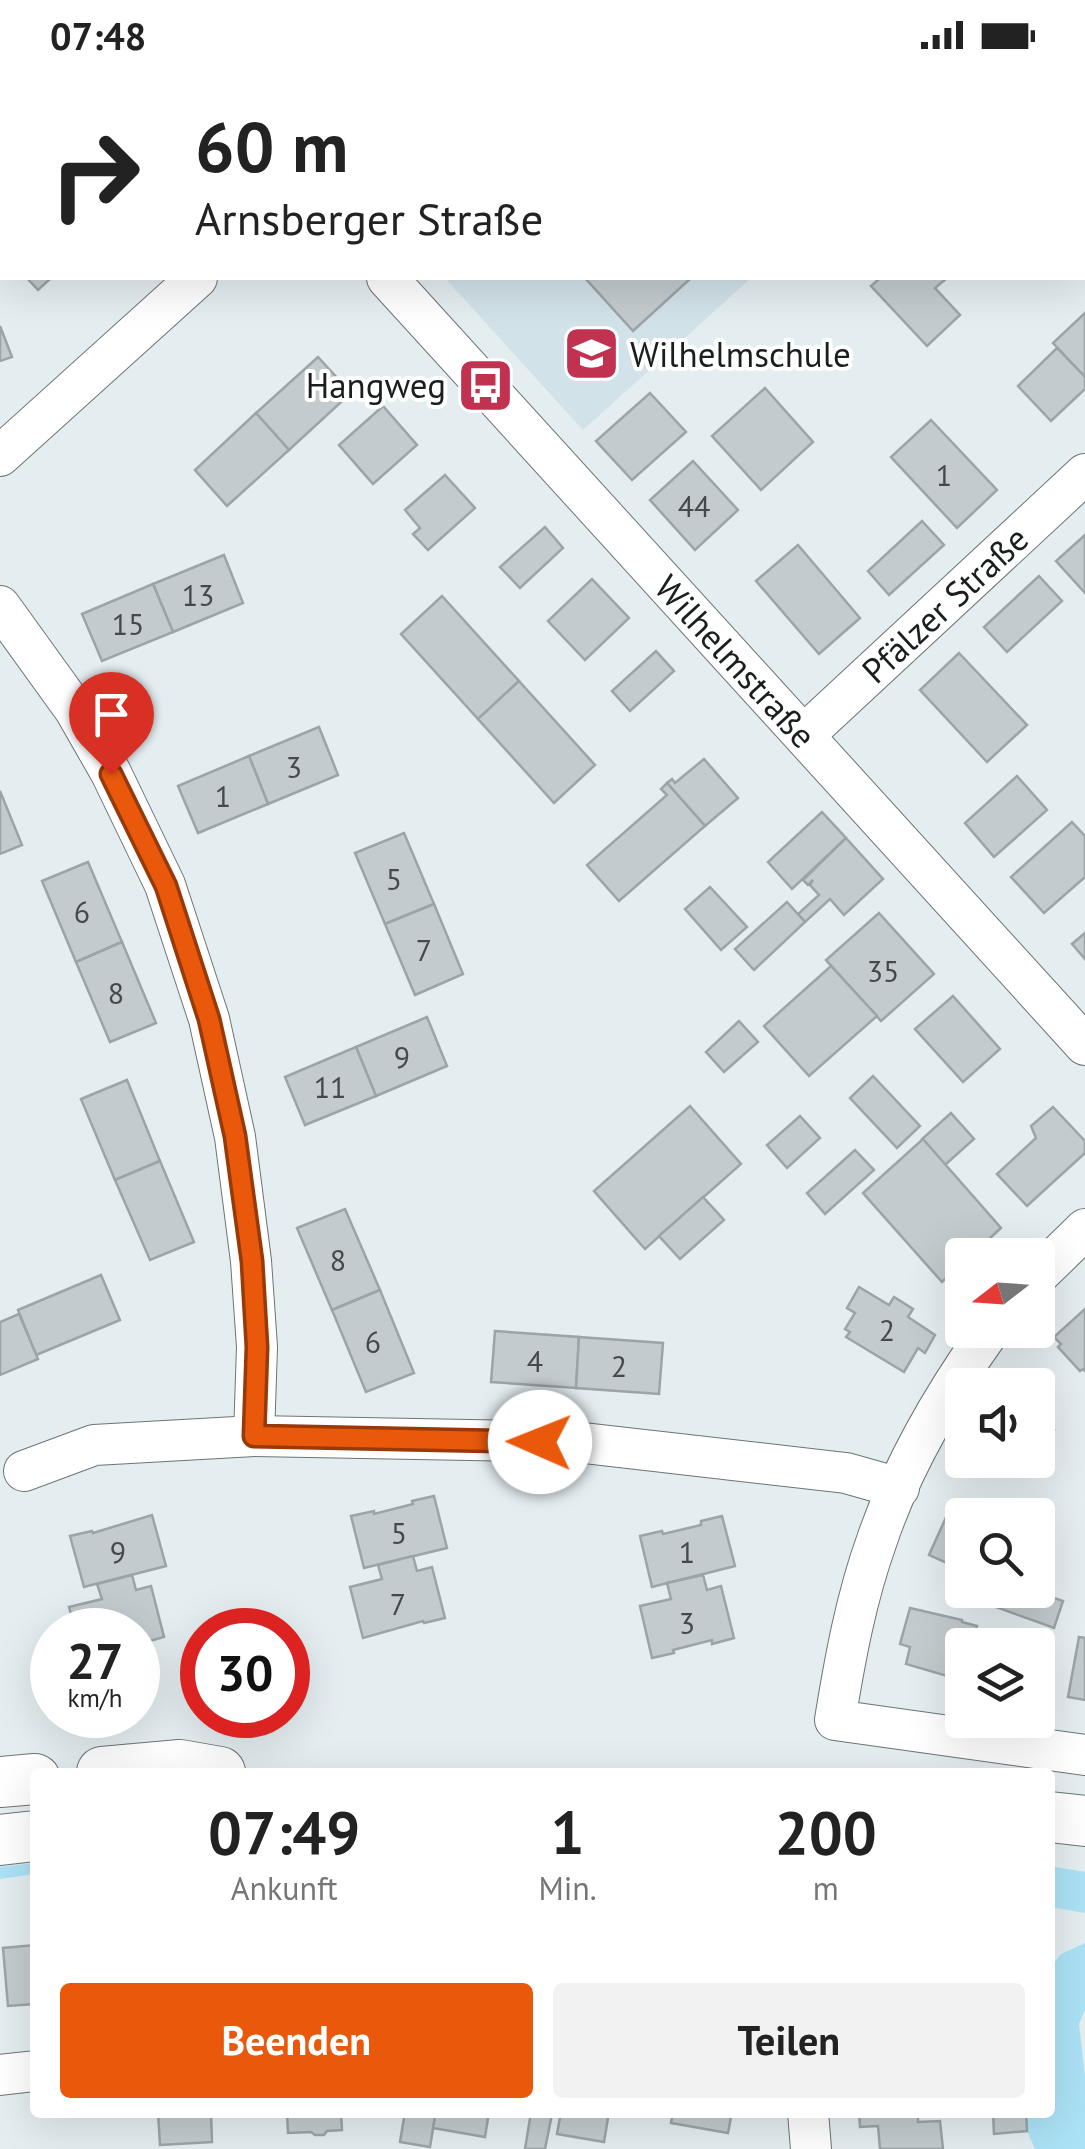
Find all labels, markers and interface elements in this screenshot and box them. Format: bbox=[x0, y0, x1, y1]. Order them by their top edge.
text: 07:48 bbox=[50, 11, 146, 60]
text: 60 m bbox=[195, 101, 348, 191]
icon: right bbox=[30, 110, 160, 240]
text: Arnsberger Straße bbox=[195, 189, 543, 247]
school or university icon: Wilhelmschule bbox=[561, 324, 621, 384]
place label: Wilhelmschule bbox=[630, 331, 851, 377]
bus stop icon: Hangweg bbox=[455, 355, 515, 415]
place label: Hangweg bbox=[306, 362, 446, 408]
house number: 1 bbox=[936, 455, 952, 494]
house number: 44 bbox=[678, 486, 710, 525]
street label: Pfälzer Straße bbox=[852, 516, 1038, 693]
street label: Wilhelmstraße bbox=[645, 565, 826, 757]
house number: 13 bbox=[182, 575, 214, 614]
house number: 15 bbox=[112, 604, 144, 643]
pin bbox=[69, 672, 154, 775]
icon: arrive bbox=[84, 687, 139, 742]
house number: 3 bbox=[286, 747, 302, 786]
house number: 1 bbox=[215, 776, 231, 815]
house number: 5 bbox=[386, 859, 402, 898]
house number: 6 bbox=[74, 892, 90, 931]
house number: 7 bbox=[416, 930, 432, 969]
house number: 35 bbox=[867, 951, 899, 990]
house number: 8 bbox=[108, 973, 124, 1012]
house number: 9 bbox=[394, 1037, 410, 1076]
house number: 11 bbox=[314, 1067, 346, 1106]
north arrow bbox=[945, 1238, 1055, 1348]
map controls bbox=[945, 1238, 1055, 1738]
house number: 8 bbox=[330, 1240, 346, 1279]
house number: 2 bbox=[879, 1310, 895, 1349]
house number: 6 bbox=[365, 1322, 381, 1361]
house number: 4 bbox=[527, 1341, 543, 1380]
house number: 2 bbox=[611, 1346, 627, 1385]
button: sound bbox=[945, 1368, 1055, 1478]
position arrow bbox=[488, 1390, 592, 1494]
button: search bbox=[945, 1498, 1055, 1608]
house number: 5 bbox=[391, 1513, 407, 1552]
house number: 9 bbox=[110, 1532, 126, 1571]
house number: 1 bbox=[679, 1532, 695, 1571]
house number: 7 bbox=[390, 1584, 406, 1623]
house number: 3 bbox=[679, 1603, 695, 1642]
speed limit sign: 30 bbox=[180, 1608, 310, 1738]
text: 27 bbox=[67, 1628, 123, 1693]
button: layers bbox=[945, 1628, 1055, 1738]
text: km/h bbox=[68, 1682, 122, 1714]
text: 07:49 bbox=[208, 1793, 360, 1871]
text: 1 bbox=[551, 1793, 585, 1871]
text: 200 bbox=[775, 1793, 877, 1871]
text: Ankunft bbox=[231, 1867, 338, 1909]
text: Min. bbox=[538, 1867, 597, 1909]
text: m bbox=[813, 1867, 839, 1909]
button: Beenden bbox=[60, 1983, 533, 2098]
button: Teilen bbox=[553, 1983, 1025, 2098]

